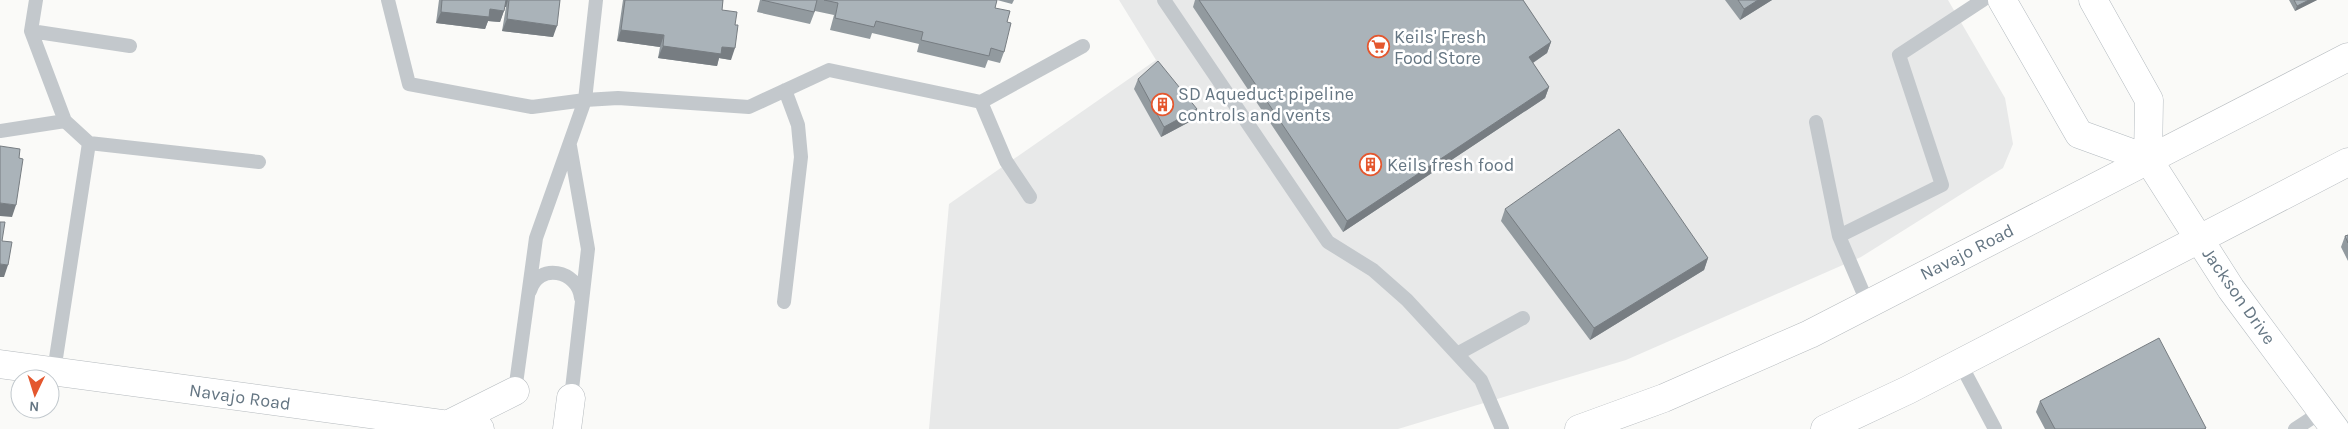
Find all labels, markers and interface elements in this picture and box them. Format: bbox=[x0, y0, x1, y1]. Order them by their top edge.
place label: Keils' Fresh Food Store bbox=[1394, 26, 1486, 69]
supermarket icon: Keils' Fresh Food Store bbox=[1366, 35, 1390, 59]
place label: SD Aqueduct pipeline controls and vents bbox=[1178, 83, 1354, 126]
building icon: SD Aqueduct pipeline controls and vents bbox=[1150, 92, 1174, 116]
building icon: Keils fresh food bbox=[1359, 153, 1383, 177]
place label: Keils fresh food bbox=[1387, 154, 1514, 176]
street label: Navajo Road bbox=[1916, 219, 2018, 285]
street label: Jackson Drive bbox=[2198, 243, 2280, 349]
north arrow bbox=[10, 369, 60, 419]
street label: Navajo Road bbox=[188, 379, 292, 415]
text: N bbox=[29, 398, 40, 415]

